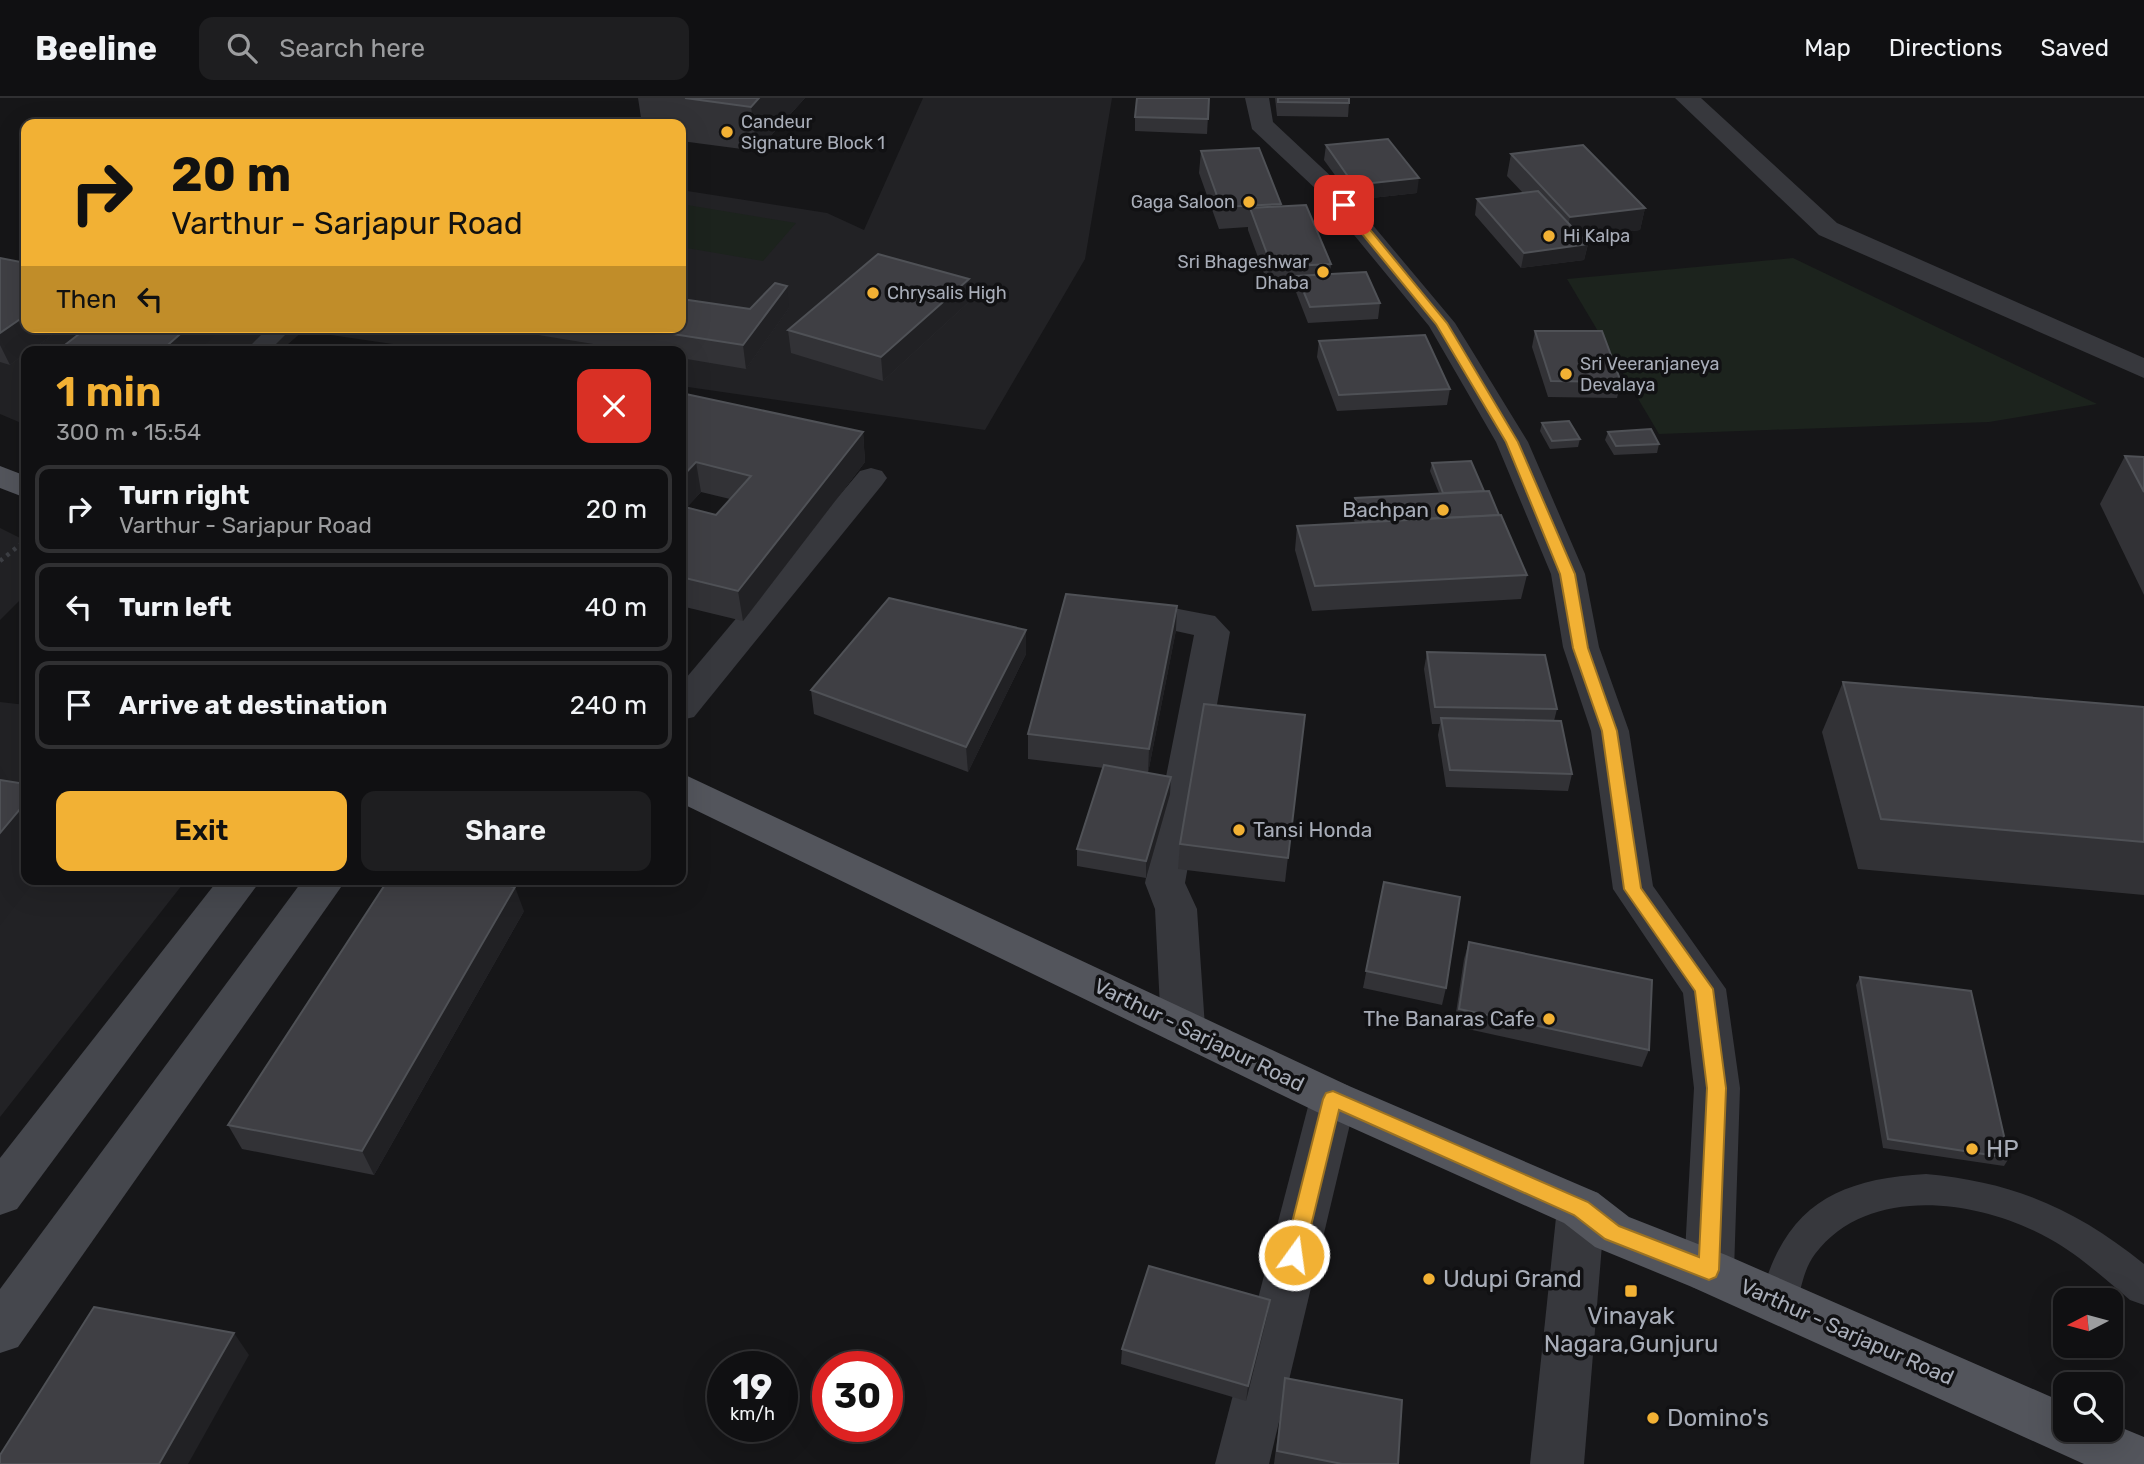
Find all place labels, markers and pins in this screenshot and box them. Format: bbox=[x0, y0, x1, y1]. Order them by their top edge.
place label: Candeur Signature Block 1 bbox=[741, 111, 885, 154]
marker: Candeur Signature Block 1 bbox=[719, 124, 735, 140]
pin bbox=[1314, 175, 1374, 235]
place label: Gaga Saloon bbox=[1131, 191, 1235, 213]
marker: Gaga Saloon bbox=[1241, 194, 1257, 210]
place label: Hi Kalpa bbox=[1563, 225, 1630, 247]
marker: Hi Kalpa bbox=[1541, 228, 1557, 244]
place label: Sri Bhageshwar Dhaba bbox=[1177, 251, 1309, 294]
marker: Sri Bhageshwar Dhaba bbox=[1315, 264, 1331, 280]
place label: Chrysalis High bbox=[887, 282, 1007, 304]
marker: Chrysalis High bbox=[865, 285, 881, 301]
place label: Sri Veeranjaneya Devalaya bbox=[1580, 353, 1720, 396]
marker: Sri Veeranjaneya Devalaya bbox=[1558, 366, 1574, 382]
place label: Bachpan bbox=[1342, 497, 1429, 522]
marker: Bachpan bbox=[1435, 502, 1451, 518]
place label: Tansi Honda bbox=[1253, 817, 1372, 842]
marker: Tansi Honda bbox=[1231, 822, 1247, 838]
place label: The Banaras Cafe bbox=[1363, 1006, 1535, 1031]
marker: The Banaras Cafe bbox=[1541, 1011, 1557, 1027]
place label: HP bbox=[1986, 1135, 2019, 1163]
marker: HP bbox=[1964, 1141, 1980, 1157]
place label: Udupi Grand bbox=[1443, 1265, 1582, 1293]
marker: Udupi Grand bbox=[1421, 1271, 1437, 1287]
marker: Vinayak Nagara,Gunjuru bbox=[1623, 1283, 1639, 1299]
place label: Vinayak Nagara,Gunjuru bbox=[1544, 1302, 1718, 1358]
place label: Domino's bbox=[1667, 1404, 1769, 1432]
marker: Domino's bbox=[1645, 1410, 1661, 1426]

